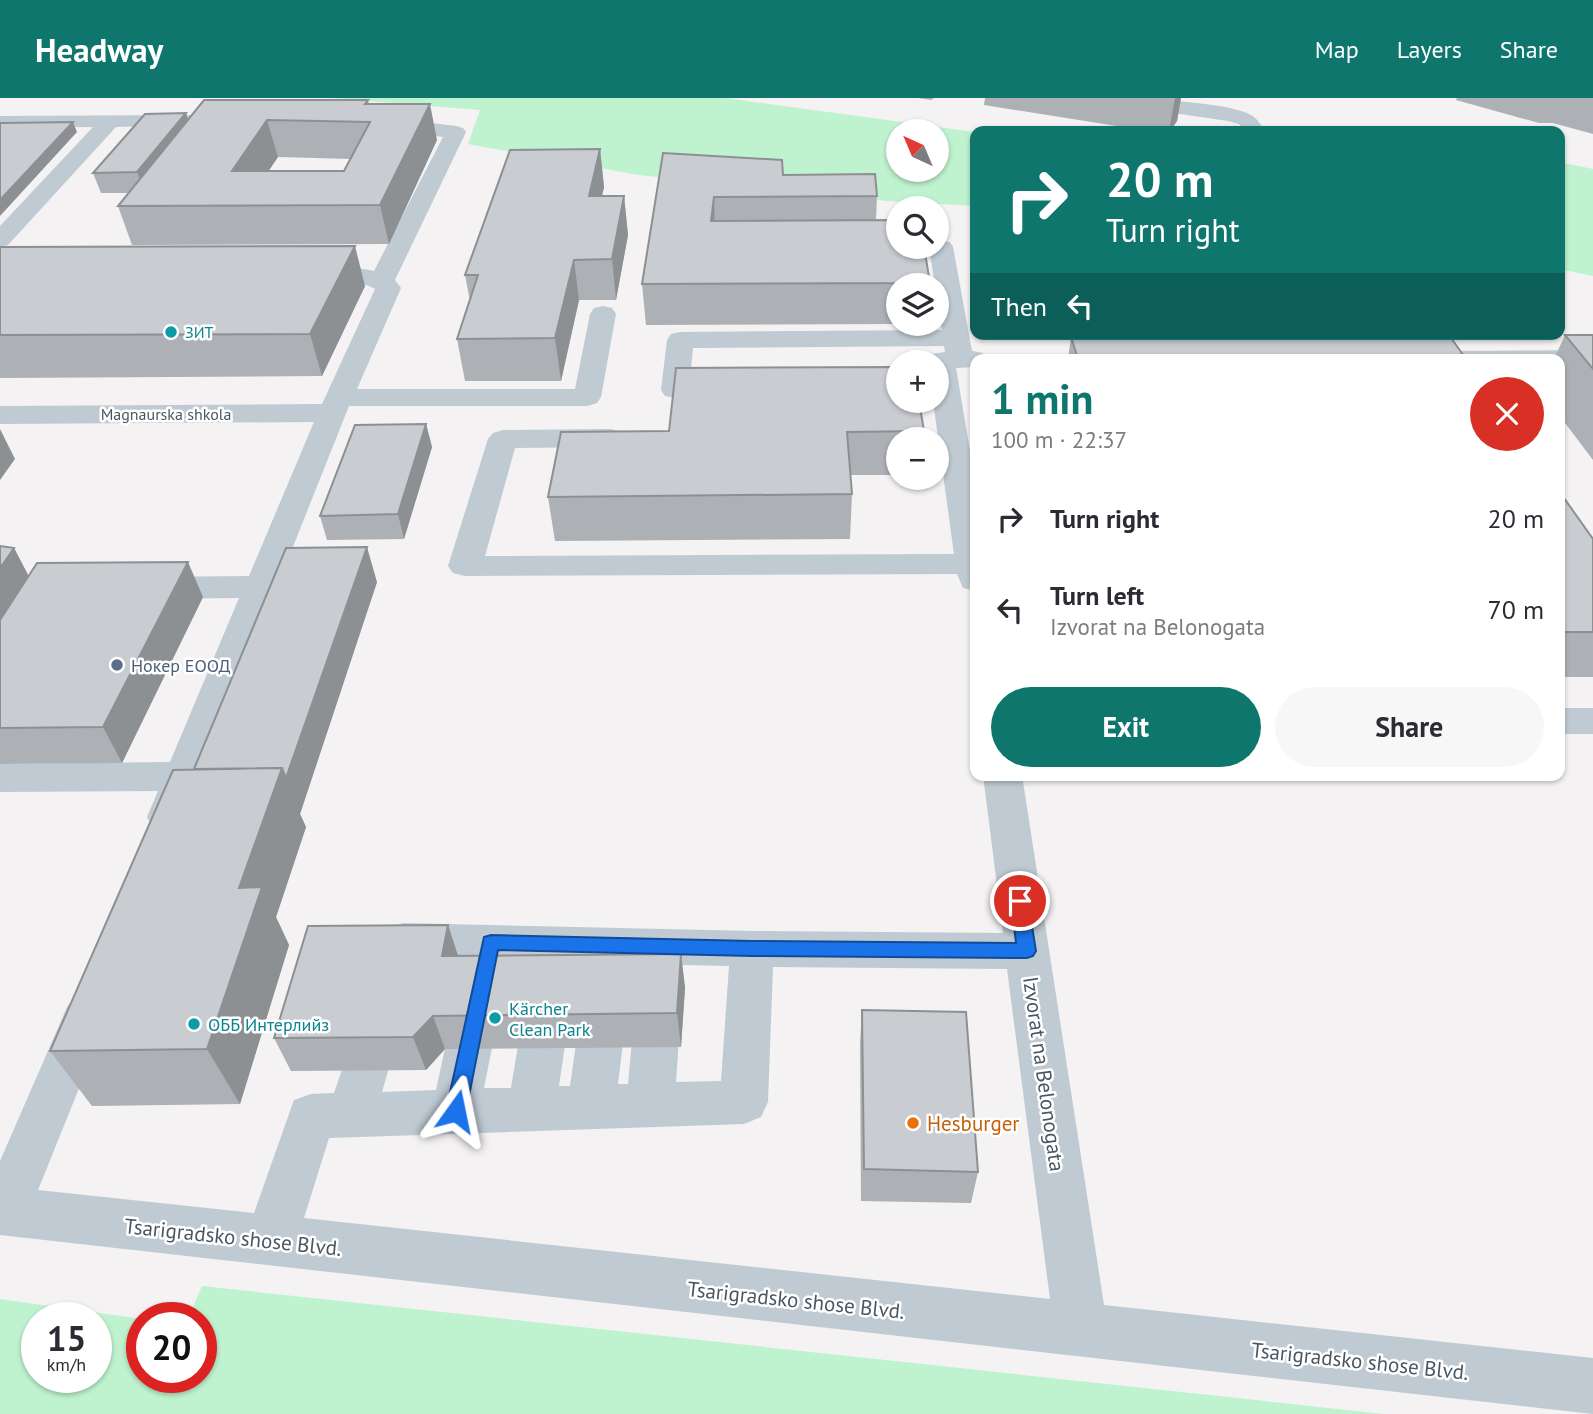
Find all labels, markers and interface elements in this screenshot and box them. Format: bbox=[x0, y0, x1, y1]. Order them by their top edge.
text: Headway bbox=[35, 28, 163, 71]
text: Map bbox=[1315, 34, 1359, 65]
text: Layers bbox=[1397, 34, 1462, 65]
text: Share bbox=[1500, 34, 1558, 65]
north arrow bbox=[886, 119, 948, 182]
map controls bbox=[886, 119, 949, 490]
text: 20 m bbox=[1106, 147, 1213, 211]
icon: right bbox=[991, 154, 1082, 245]
button: search bbox=[886, 196, 949, 259]
text: Turn right bbox=[1106, 209, 1240, 251]
button: layers bbox=[886, 273, 949, 336]
icon: left bbox=[1061, 287, 1099, 325]
text: Then bbox=[991, 290, 1047, 323]
place label: ЗИТ bbox=[185, 322, 214, 342]
marker: ЗИТ bbox=[163, 324, 179, 340]
button: + bbox=[886, 350, 949, 413]
text: 1 min bbox=[991, 371, 1093, 426]
button: close bbox=[1470, 377, 1544, 451]
street label: Magnaurska shkola bbox=[101, 404, 231, 424]
text: 100 m · 22:37 bbox=[991, 425, 1127, 454]
button: − bbox=[886, 427, 949, 490]
icon: right bbox=[991, 500, 1029, 538]
text: Turn right bbox=[1050, 502, 1159, 535]
text: 20 m bbox=[1488, 502, 1544, 535]
text: Turn left bbox=[1050, 579, 1144, 612]
icon: left bbox=[991, 591, 1029, 629]
text: 70 m bbox=[1488, 593, 1544, 626]
text: Izvorat na Belonogata bbox=[1050, 612, 1265, 641]
place label: Нокер ЕООД bbox=[131, 654, 231, 677]
marker: Нокер ЕООД bbox=[109, 657, 125, 673]
button: Exit bbox=[991, 687, 1261, 767]
button: Share bbox=[1275, 687, 1544, 767]
pin bbox=[990, 871, 1050, 931]
icon: arrive bbox=[1001, 882, 1039, 920]
street label: Izvorat na Belonogata bbox=[1017, 975, 1071, 1173]
place label: Kärcher Clean Park bbox=[509, 997, 591, 1041]
marker: Kärcher Clean Park bbox=[487, 1010, 503, 1026]
place label: ОББ Интерлийз bbox=[208, 1013, 329, 1036]
marker: ОББ Интерлийз bbox=[186, 1016, 202, 1032]
position arrow bbox=[419, 1074, 493, 1148]
place label: Hesburger bbox=[927, 1110, 1020, 1137]
marker: Hesburger bbox=[905, 1115, 921, 1131]
street label: Tsarigradsko shose Blvd. bbox=[123, 1212, 343, 1262]
street label: Tsarigradsko shose Blvd. bbox=[686, 1275, 906, 1325]
speed limit sign: 20 bbox=[126, 1302, 217, 1393]
text: 15 bbox=[47, 1315, 86, 1361]
street label: Tsarigradsko shose Blvd. bbox=[1250, 1336, 1470, 1386]
text: km/h bbox=[47, 1353, 86, 1376]

